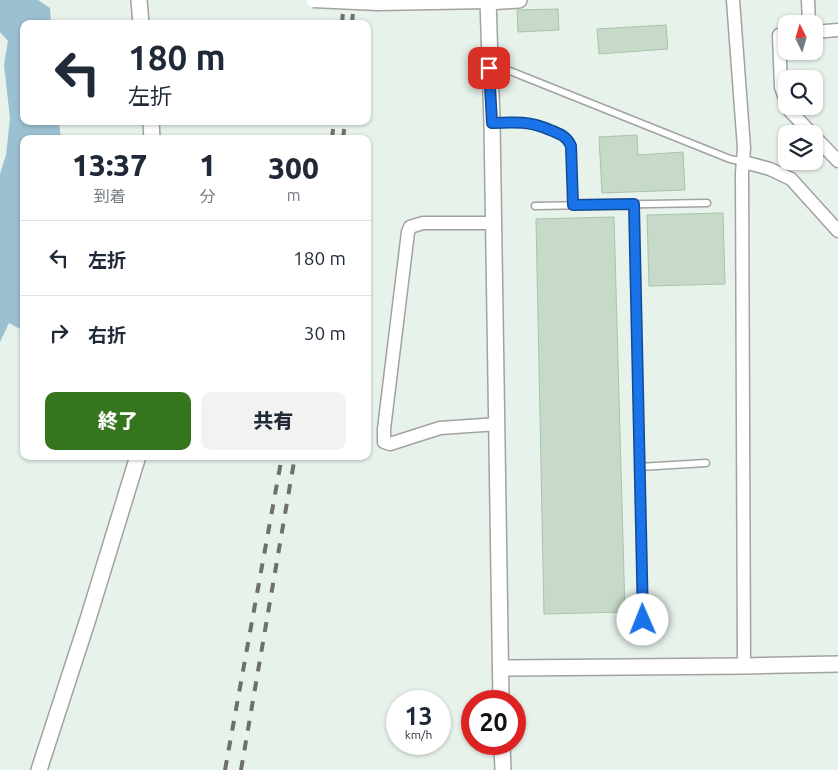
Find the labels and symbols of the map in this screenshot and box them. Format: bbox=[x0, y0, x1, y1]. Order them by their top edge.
north arrow bbox=[778, 15, 822, 60]
pin bbox=[468, 47, 510, 89]
position arrow bbox=[616, 593, 668, 645]
speed limit sign: 20 bbox=[461, 690, 526, 755]

